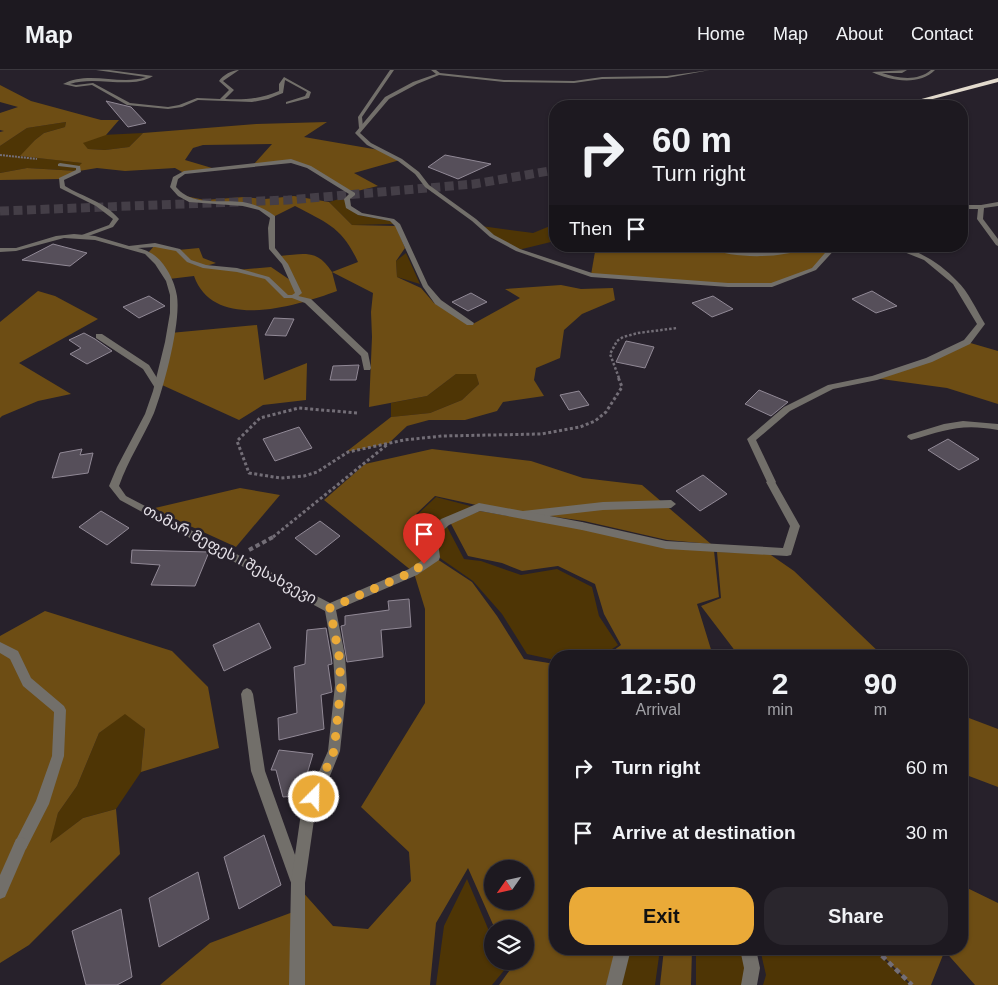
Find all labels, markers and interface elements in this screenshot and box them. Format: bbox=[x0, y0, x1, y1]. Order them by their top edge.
text: Map bbox=[25, 21, 73, 48]
text: Home bbox=[697, 24, 745, 44]
text: Map bbox=[773, 24, 808, 44]
text: About bbox=[836, 24, 883, 44]
text: Contact bbox=[911, 24, 973, 44]
icon: right bbox=[569, 120, 634, 185]
text: 60 m bbox=[652, 120, 732, 159]
text: Turn right bbox=[652, 161, 745, 186]
icon: arrive bbox=[622, 215, 650, 243]
text: Then bbox=[569, 218, 612, 239]
street label: თამარ მეფეს I შესახვევი bbox=[140, 500, 320, 608]
pin bbox=[403, 513, 445, 564]
icon: arrive bbox=[410, 520, 438, 548]
text: 12:50 bbox=[620, 667, 697, 700]
text: 2 bbox=[772, 667, 789, 700]
text: 90 bbox=[864, 667, 897, 700]
text: Arrival bbox=[635, 701, 681, 718]
text: min bbox=[767, 701, 793, 718]
text: m bbox=[874, 701, 887, 718]
icon: right bbox=[569, 754, 597, 782]
text: Turn right bbox=[612, 757, 700, 778]
text: 60 m bbox=[906, 757, 948, 778]
position arrow bbox=[287, 770, 339, 822]
icon: arrive bbox=[569, 819, 597, 847]
text: Arrive at destination bbox=[612, 822, 796, 843]
text: 30 m bbox=[906, 822, 948, 843]
north arrow bbox=[484, 860, 534, 910]
map controls bbox=[484, 860, 534, 970]
button: Exit bbox=[569, 887, 754, 945]
button: Share bbox=[764, 887, 948, 945]
button: layers bbox=[484, 920, 534, 970]

